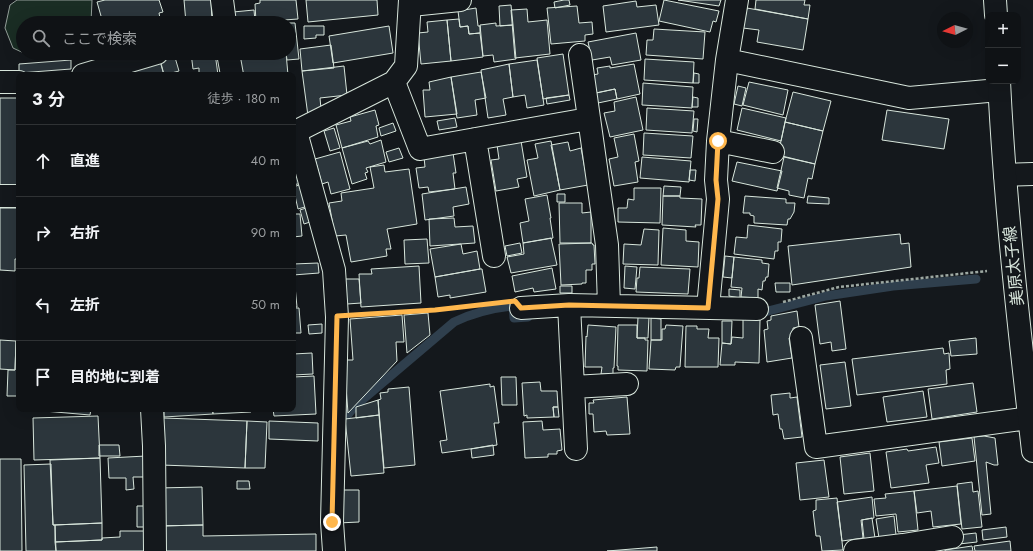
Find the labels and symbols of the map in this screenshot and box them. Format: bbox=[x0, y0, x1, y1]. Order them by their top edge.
north arrow bbox=[937, 12, 973, 48]
route start bbox=[709, 132, 727, 150]
street label: 美原太子線 bbox=[998, 225, 1029, 307]
route end bbox=[323, 513, 341, 531]

